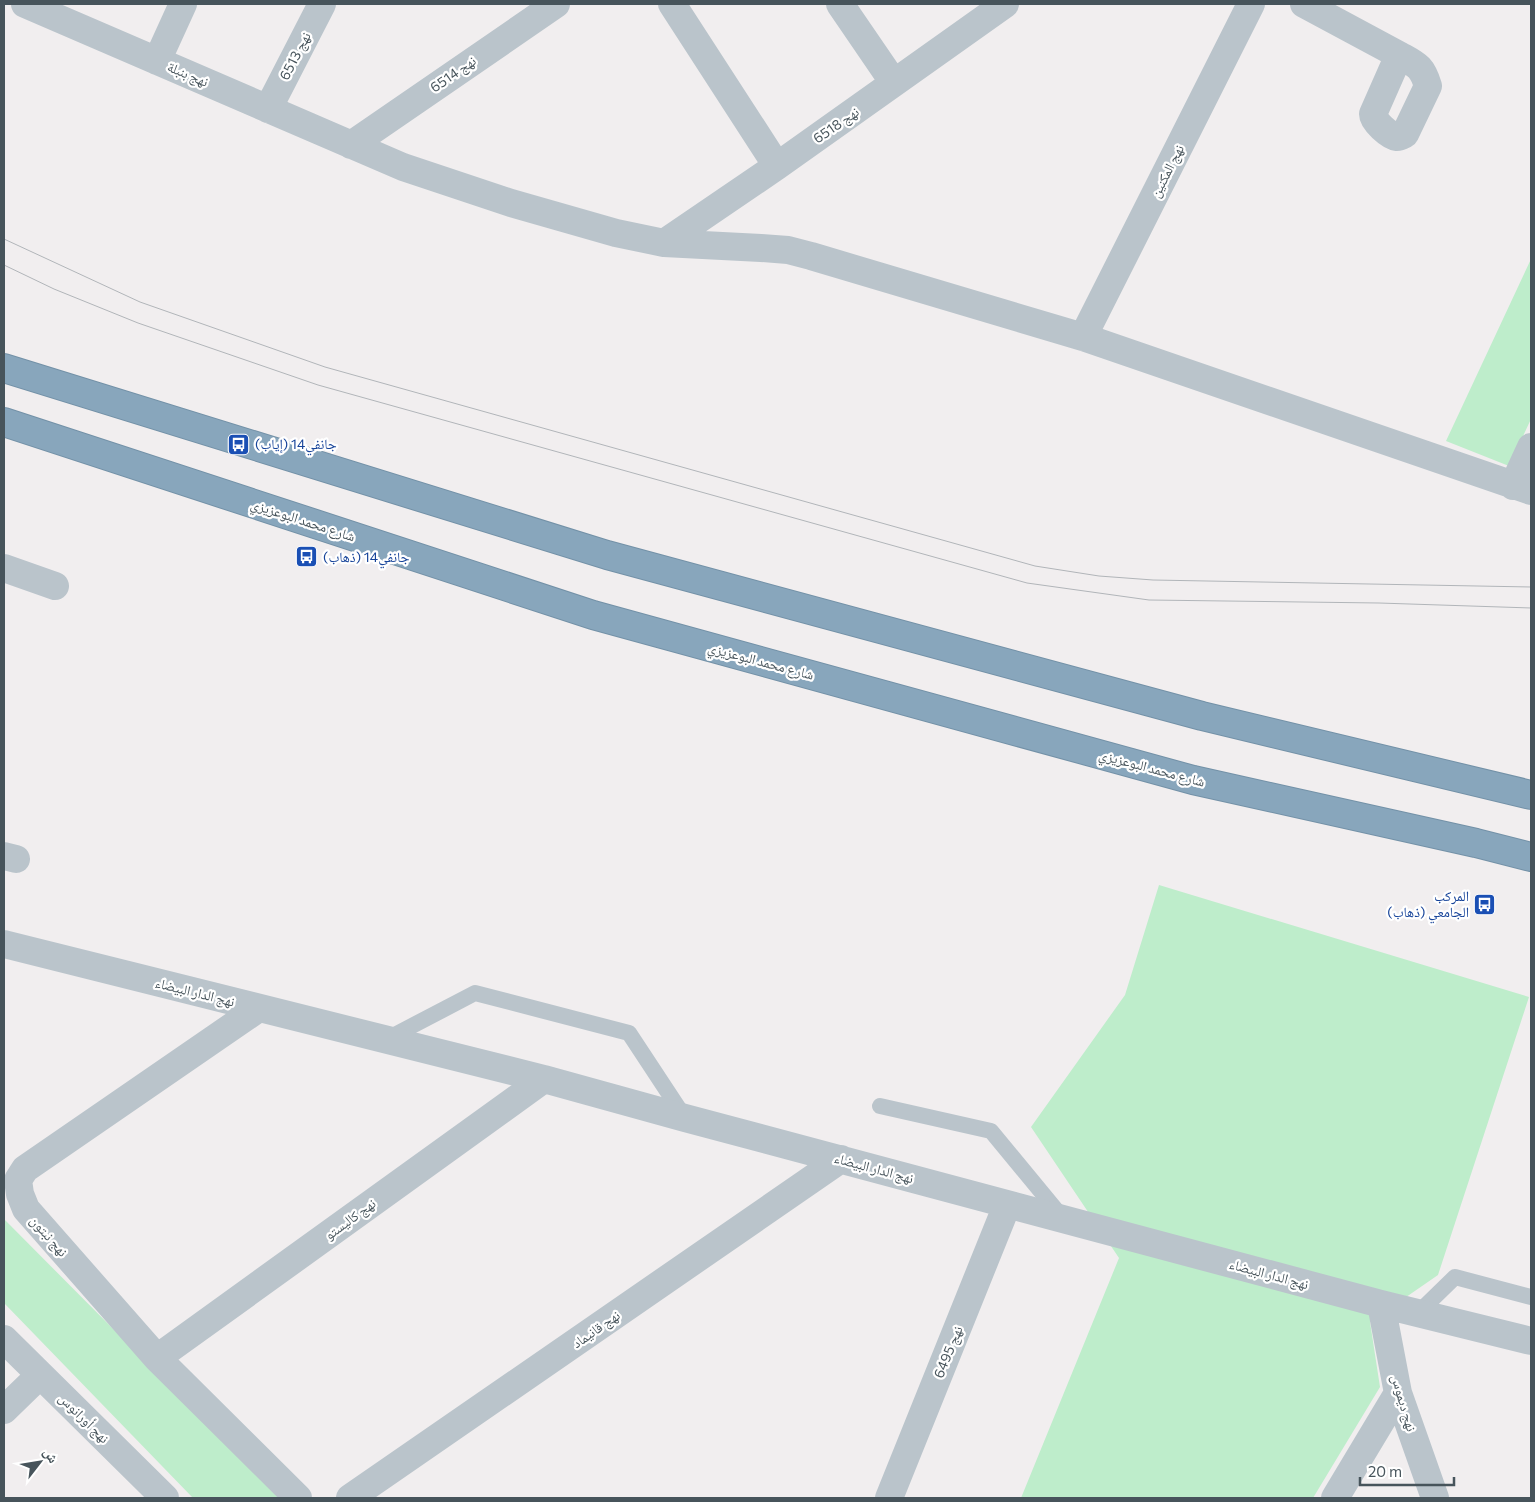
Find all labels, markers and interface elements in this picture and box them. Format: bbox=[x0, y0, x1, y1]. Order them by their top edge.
street label: نهج 6513 bbox=[275, 29, 316, 84]
street label: نهج 6514 bbox=[426, 52, 480, 97]
street label: نهج بنبلة bbox=[164, 57, 211, 92]
street label: نهج 6518 bbox=[809, 103, 863, 148]
street label: نهج المكنين bbox=[1146, 141, 1189, 201]
bus stop icon: جانفي14 (إياب) bbox=[227, 432, 251, 456]
place label: جانفي14 (إياب) bbox=[255, 435, 337, 456]
street label: شارع محمد البوعزيزي bbox=[248, 495, 358, 548]
bus stop icon: جانفي14 (ذهاب) bbox=[295, 545, 319, 569]
place label: جانفي14 (ذهاب) bbox=[323, 548, 410, 569]
street label: شارع محمد البوعزيزي bbox=[705, 638, 816, 686]
street label: شارع محمد البوعزيزي bbox=[1096, 745, 1207, 793]
place label: المركب الجامعي (ذهاب) bbox=[1387, 887, 1469, 924]
bus stop icon: المركب الجامعي (ذهاب) bbox=[1473, 892, 1497, 916]
street label: نهج الدار البيضاء bbox=[153, 973, 237, 1012]
street label: نهج الدار البيضاء bbox=[832, 1149, 916, 1188]
street label: نهج كاليستو bbox=[321, 1194, 380, 1245]
street label: نهج نبتون bbox=[25, 1212, 72, 1261]
street label: نهج الدار البيضاء bbox=[1227, 1255, 1311, 1294]
street label: نهج قانيماد bbox=[568, 1306, 624, 1353]
street label: نهج 6495 bbox=[929, 1323, 968, 1381]
street label: نهج ديموس bbox=[1386, 1372, 1421, 1434]
street label: نهج أورانوس bbox=[54, 1389, 113, 1448]
north arrow bbox=[15, 1437, 65, 1487]
text: ش bbox=[40, 1444, 63, 1466]
scale bar bbox=[1360, 1454, 1454, 1486]
text: 20 m bbox=[1368, 1462, 1402, 1480]

